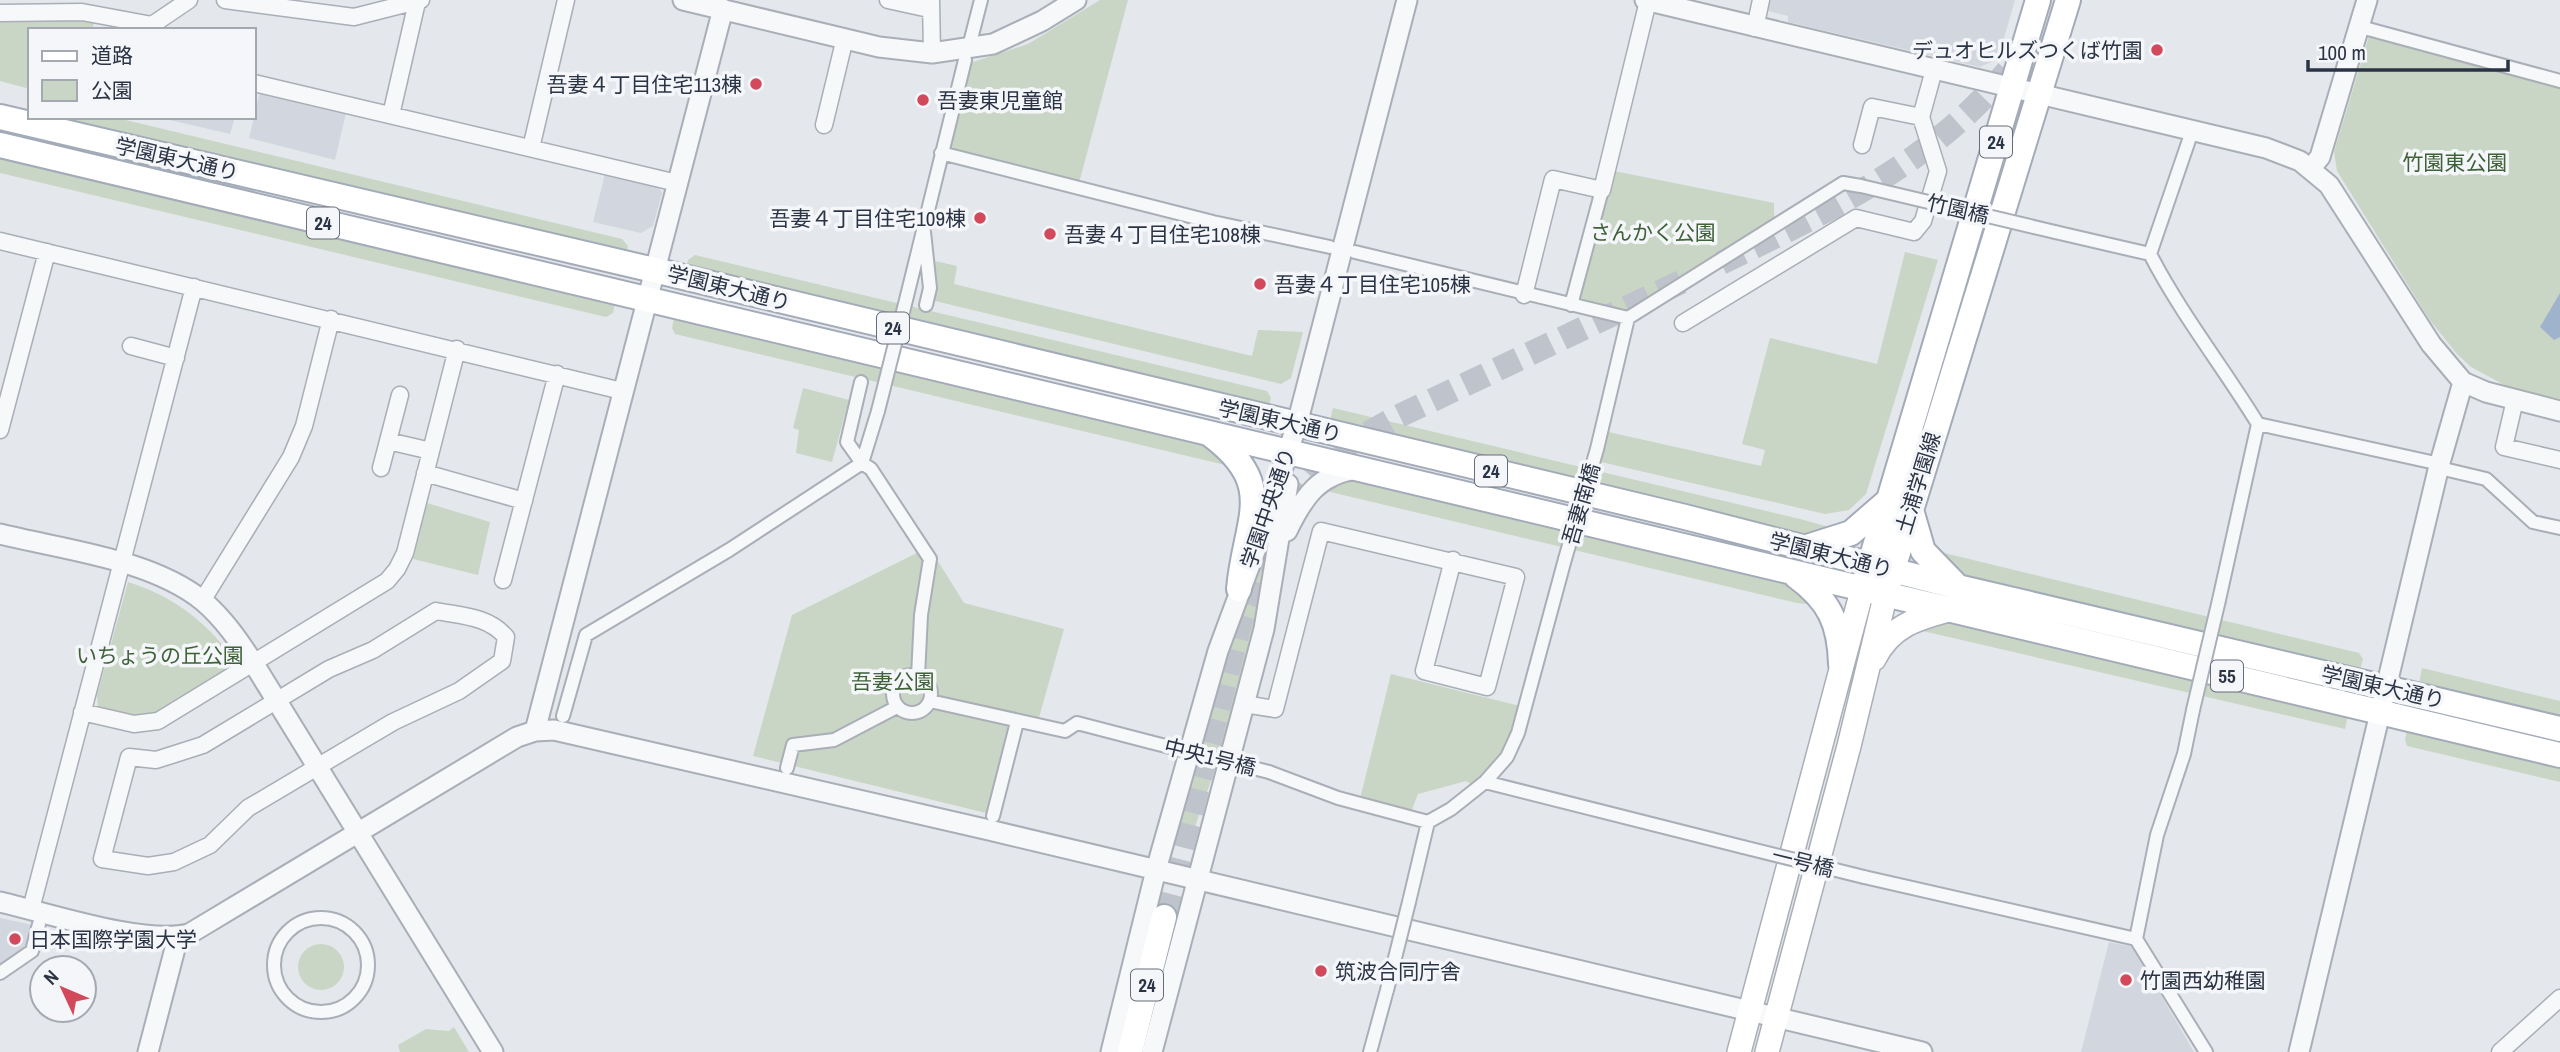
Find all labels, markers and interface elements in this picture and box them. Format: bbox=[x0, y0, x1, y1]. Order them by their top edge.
legend bbox=[28, 28, 256, 119]
scale bar bbox=[2308, 28, 2508, 72]
place label: デュオヒルズつくば竹園 bbox=[1912, 36, 2143, 65]
text: 100 m bbox=[2318, 38, 2366, 67]
text: 道路 bbox=[91, 41, 133, 70]
marker: デュオヒルズつくば竹園 bbox=[2149, 42, 2165, 58]
place label: 吾妻４丁目住宅113棟 bbox=[547, 70, 742, 99]
text: 公園 bbox=[91, 76, 133, 105]
marker: 吾妻４丁目住宅113棟 bbox=[748, 76, 764, 92]
place label: 吾妻東児童館 bbox=[937, 86, 1063, 115]
marker: 吾妻東児童館 bbox=[915, 92, 931, 108]
road number: 24 bbox=[1980, 126, 2012, 158]
street label: 学園東大通り bbox=[112, 131, 242, 187]
park label: 竹園東公園 bbox=[2403, 148, 2508, 177]
street label: 竹園橋 bbox=[1924, 188, 1992, 230]
place label: 吾妻４丁目住宅109棟 bbox=[769, 204, 966, 233]
road number: 24 bbox=[307, 208, 339, 238]
marker: 吾妻４丁目住宅109棟 bbox=[972, 210, 988, 226]
park label: さんかく公園 bbox=[1590, 218, 1716, 247]
place label: 吾妻４丁目住宅108棟 bbox=[1064, 220, 1261, 249]
marker: 吾妻４丁目住宅108棟 bbox=[1042, 226, 1058, 242]
street label: 学園東大通り bbox=[664, 259, 794, 317]
place label: 吾妻４丁目住宅105棟 bbox=[1274, 270, 1471, 299]
marker: 吾妻４丁目住宅105棟 bbox=[1252, 276, 1268, 292]
road number: 24 bbox=[877, 312, 909, 344]
street label: 学園東大通り bbox=[1215, 393, 1345, 449]
street label: 土浦学園線 bbox=[1889, 429, 1947, 537]
street label: 学園中央通り bbox=[1234, 444, 1302, 572]
road number: 24 bbox=[1475, 456, 1507, 486]
street label: 吾妻南橋 bbox=[1555, 460, 1607, 548]
street label: 学園東大通り bbox=[1766, 526, 1896, 584]
park label: いちょうの丘公園 bbox=[76, 641, 244, 670]
street label: 学園東大通り bbox=[2318, 659, 2448, 715]
road number: 55 bbox=[2211, 660, 2243, 692]
park label: 吾妻公園 bbox=[851, 667, 935, 696]
street label: 中央1号橋 bbox=[1161, 732, 1259, 782]
street label: 一号橋 bbox=[1769, 840, 1837, 884]
place label: 日本国際学園大学 bbox=[29, 925, 197, 954]
marker: 日本国際学園大学 bbox=[7, 931, 23, 947]
north arrow bbox=[28, 954, 98, 1024]
place label: 筑波合同庁舎 bbox=[1335, 957, 1461, 986]
marker: 筑波合同庁舎 bbox=[1313, 963, 1329, 979]
text: N bbox=[38, 964, 64, 990]
place label: 竹園西幼稚園 bbox=[2140, 966, 2266, 995]
road number: 24 bbox=[1131, 970, 1163, 1001]
marker: 竹園西幼稚園 bbox=[2118, 972, 2134, 988]

